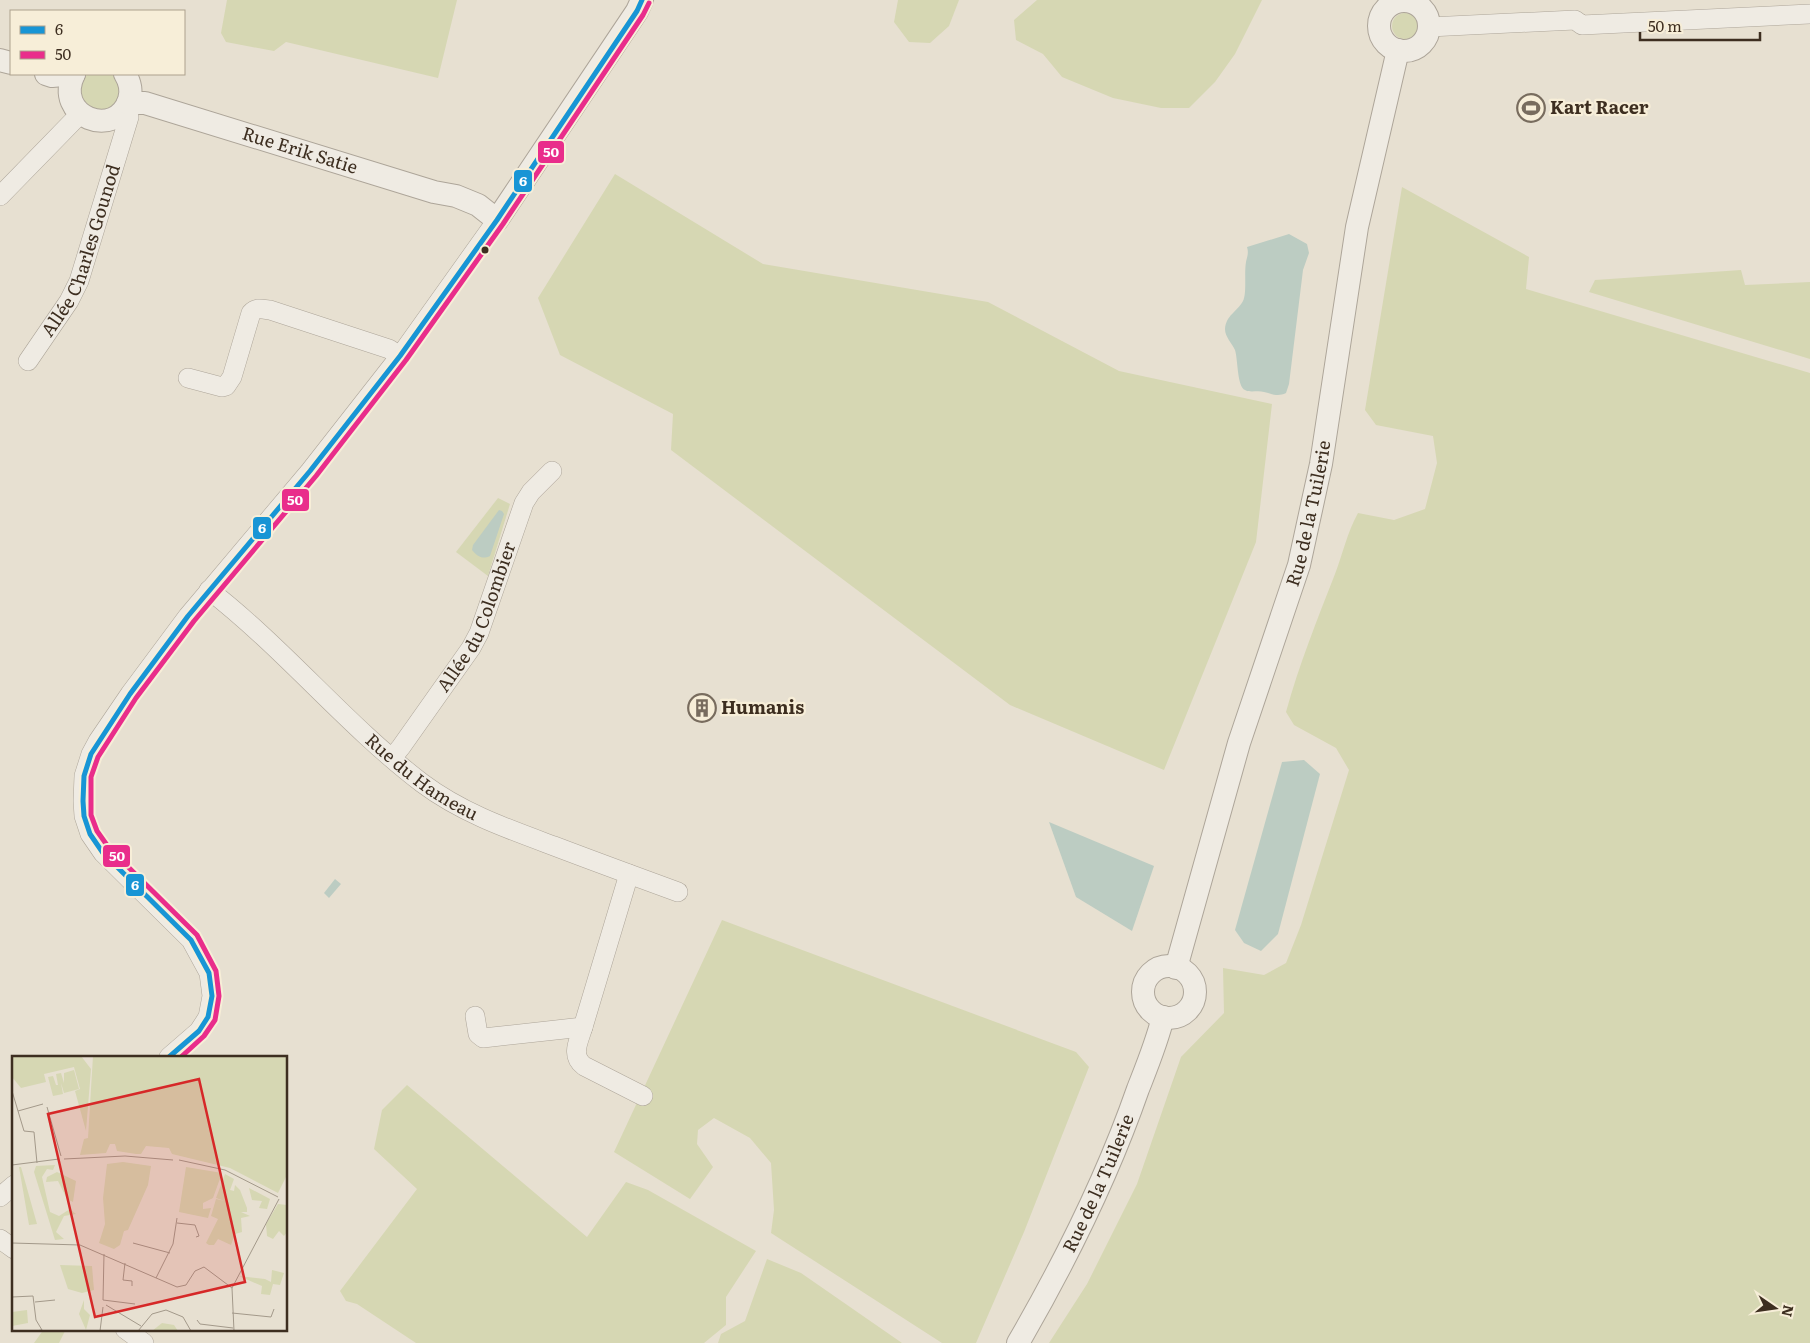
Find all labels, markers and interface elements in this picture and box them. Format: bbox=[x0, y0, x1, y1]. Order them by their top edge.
legend bbox=[10, 10, 185, 75]
scale bar bbox=[1640, 10, 1760, 42]
text: 50 m bbox=[1648, 14, 1682, 37]
text: 6 bbox=[55, 17, 63, 40]
text: 50 bbox=[55, 42, 72, 65]
sports icon: Kart Racer bbox=[1516, 93, 1546, 123]
place label: Kart Racer bbox=[1550, 93, 1649, 120]
street label: Rue Erik Satie bbox=[239, 119, 361, 180]
line badge: 50 bbox=[537, 140, 565, 164]
text: 50 bbox=[543, 141, 559, 161]
street label: Allée Charles Gounod bbox=[33, 160, 126, 342]
line badge: 6 bbox=[513, 169, 533, 193]
text: 6 bbox=[519, 170, 527, 190]
unlabelled marker bbox=[480, 245, 490, 255]
street label: Rue de la Tuilerie bbox=[1278, 438, 1336, 590]
line badge: 50 bbox=[281, 488, 310, 512]
text: 50 bbox=[287, 489, 303, 509]
line badge: 6 bbox=[252, 516, 272, 540]
text: 6 bbox=[258, 517, 266, 537]
street label: Allée du Colombier bbox=[429, 537, 522, 697]
building icon: Humanis bbox=[687, 693, 717, 723]
place label: Humanis bbox=[721, 693, 804, 720]
street label: Rue du Hameau bbox=[360, 726, 483, 826]
line badge: 50 bbox=[102, 844, 131, 868]
text: 50 bbox=[109, 845, 125, 865]
line badge: 6 bbox=[125, 873, 145, 897]
text: 6 bbox=[131, 874, 139, 894]
inset map bbox=[12, 1056, 288, 1330]
street label: Rue de la Tuilerie bbox=[1055, 1110, 1140, 1257]
north arrow bbox=[1750, 1283, 1800, 1333]
text: N bbox=[1778, 1303, 1800, 1319]

